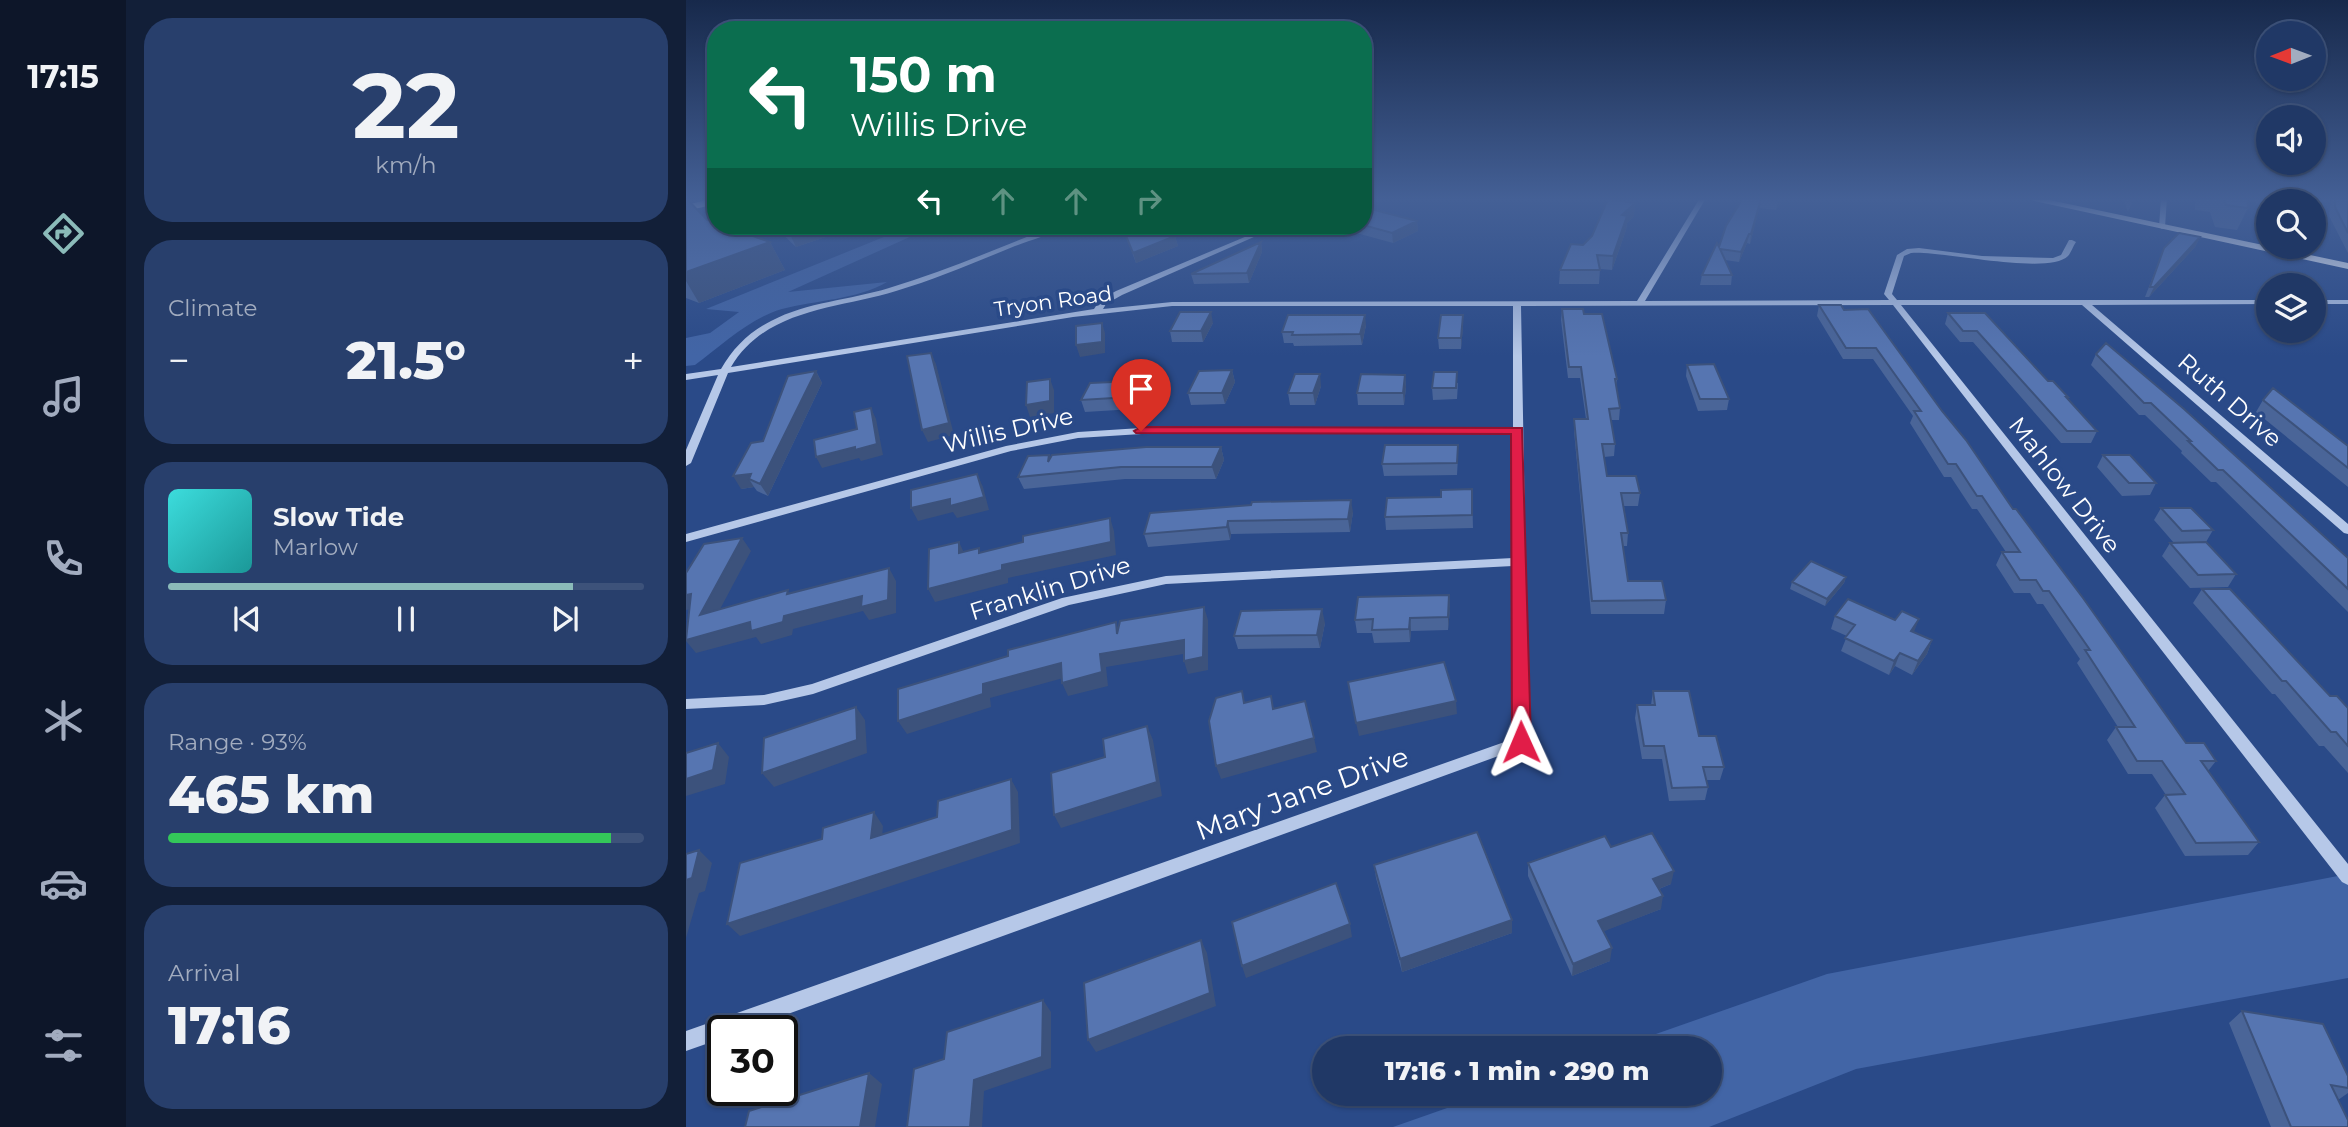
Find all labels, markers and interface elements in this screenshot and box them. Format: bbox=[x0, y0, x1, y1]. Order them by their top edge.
north arrow bbox=[2256, 21, 2326, 91]
map controls bbox=[2256, 21, 2326, 343]
text: 150 m bbox=[850, 45, 997, 104]
icon: left bbox=[735, 49, 826, 140]
text: 22 bbox=[352, 50, 460, 161]
text: 17:15 bbox=[27, 57, 99, 96]
text: Willis Drive bbox=[850, 105, 1027, 144]
button: sound bbox=[2256, 105, 2326, 175]
text: km/h bbox=[375, 151, 437, 179]
icon: left bbox=[911, 182, 949, 220]
icon: ahead bbox=[984, 182, 1022, 220]
icon: ahead bbox=[1057, 182, 1095, 220]
icon: right bbox=[1130, 182, 1168, 220]
button: search bbox=[2256, 189, 2326, 259]
icon: directions bbox=[39, 209, 88, 258]
button: layers bbox=[2256, 273, 2326, 343]
street label: Tryon Road bbox=[992, 280, 1114, 322]
text: Climate bbox=[168, 294, 257, 322]
text: 21.5° bbox=[346, 329, 466, 392]
text: − bbox=[168, 337, 190, 384]
text: + bbox=[622, 337, 644, 384]
street label: Ruth Drive bbox=[2172, 347, 2288, 453]
pin bbox=[1111, 359, 1171, 431]
icon: arrive bbox=[1122, 370, 1160, 408]
icon: music bbox=[39, 372, 88, 421]
street label: Willis Drive bbox=[940, 401, 1076, 459]
street label: Mahlow Drive bbox=[2003, 411, 2127, 559]
text: Slow Tide bbox=[273, 501, 404, 533]
text: Marlow bbox=[273, 533, 358, 561]
icon: phone bbox=[39, 534, 88, 583]
street label: Franklin Drive bbox=[966, 550, 1134, 626]
icon: previous bbox=[228, 600, 266, 638]
icon: pause bbox=[387, 600, 425, 638]
icon: next bbox=[546, 600, 584, 638]
icon: climate bbox=[39, 696, 88, 745]
position arrow bbox=[1484, 705, 1558, 779]
text: Range · 93% bbox=[168, 728, 307, 756]
street label: Mary Jane Drive bbox=[1191, 739, 1413, 847]
text: 465 km bbox=[168, 763, 374, 826]
icon: car bbox=[39, 859, 88, 908]
text: Arrival bbox=[168, 959, 241, 987]
text: 17:16 bbox=[168, 994, 290, 1057]
speed limit sign: 30 bbox=[707, 1015, 798, 1106]
icon: filters bbox=[39, 1021, 88, 1070]
text: 17:16 · 1 min · 290 m bbox=[1385, 1055, 1649, 1087]

